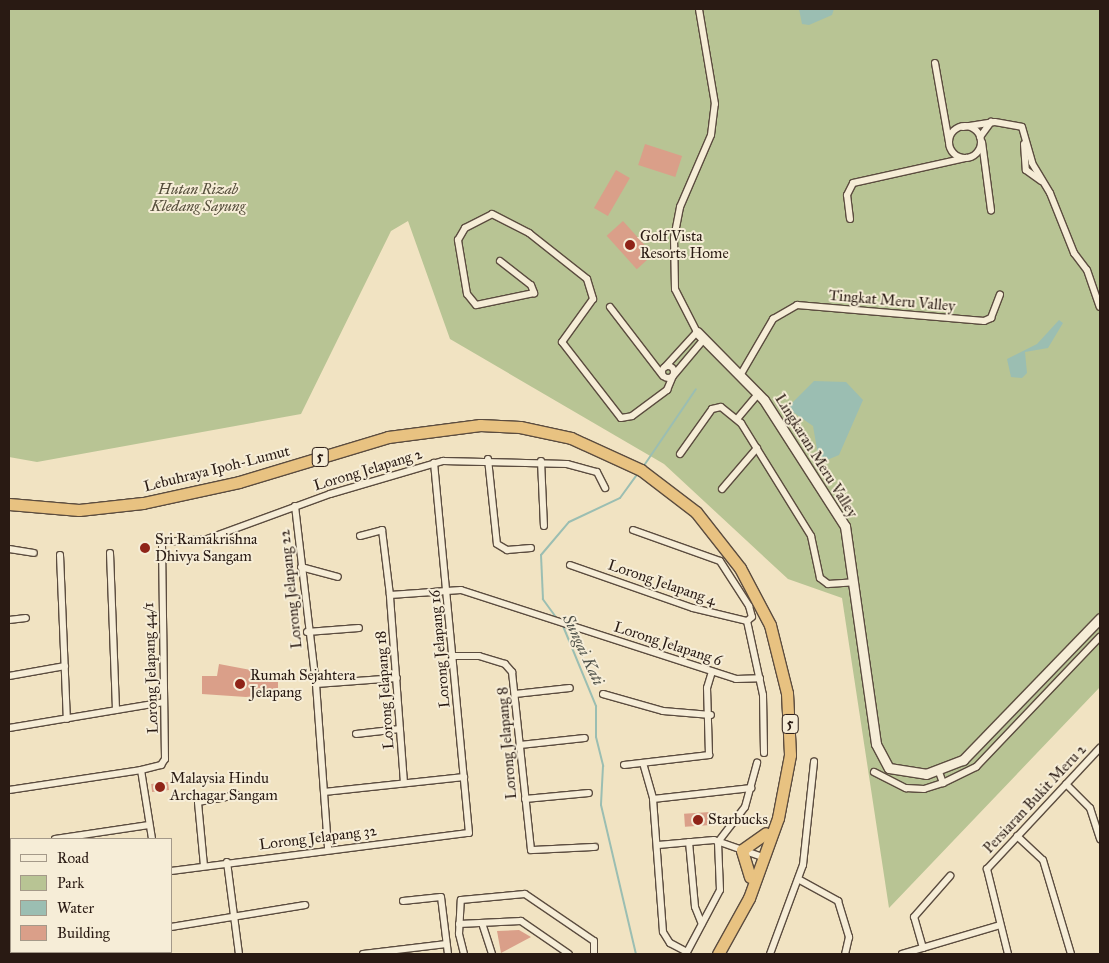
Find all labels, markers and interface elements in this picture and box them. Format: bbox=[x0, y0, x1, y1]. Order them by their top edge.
park label: Hutan Rizab Kledang Sayung bbox=[151, 180, 245, 215]
place label: Golf Vista Resorts Home bbox=[640, 227, 729, 262]
marker: Golf Vista Resorts Home bbox=[624, 239, 636, 251]
street label: Tingkat Meru Valley bbox=[828, 287, 956, 315]
street label: Lingkaran Meru Valley bbox=[771, 391, 861, 521]
street label: Lebuhraya Ipoh-Lumut bbox=[142, 442, 292, 496]
street label: Lorong Jelapang 2 bbox=[312, 445, 424, 495]
road number: 5 bbox=[311, 446, 329, 468]
street label: Lorong Jelapang 22 bbox=[276, 529, 306, 649]
place label: Sri Ramakrishna Dhivya Sangam bbox=[155, 530, 257, 565]
marker: Sri Ramakrishna Dhivya Sangam bbox=[139, 542, 151, 554]
street label: Lorong Jelapang 4 bbox=[606, 556, 718, 610]
street label: Lorong Jelapang 16 bbox=[426, 589, 454, 709]
street label: Lorong Jelapang 44/1 bbox=[140, 602, 162, 734]
water label: Sungai Kati bbox=[558, 611, 608, 689]
street label: Lorong Jelapang 6 bbox=[612, 618, 724, 670]
street label: Lorong Jelapang 18 bbox=[372, 630, 398, 750]
place label: Rumah Sejahtera Jelapang bbox=[250, 666, 356, 701]
marker: Rumah Sejahtera Jelapang bbox=[234, 678, 246, 690]
street label: Lorong Jelapang 8 bbox=[493, 686, 521, 800]
road number: 5 bbox=[781, 712, 799, 736]
street label: Persiaran Bukit Meru 2 bbox=[980, 741, 1090, 857]
place label: Malaysia Hindu Archagar Sangam bbox=[170, 769, 278, 804]
marker: Malaysia Hindu Archagar Sangam bbox=[154, 781, 166, 793]
place label: Starbucks bbox=[708, 811, 768, 829]
marker: Starbucks bbox=[692, 814, 704, 826]
street label: Lorong Jelapang 32 bbox=[258, 822, 378, 854]
legend bbox=[10, 838, 172, 953]
text: Road bbox=[57, 849, 89, 867]
text: Park bbox=[57, 874, 84, 892]
text: Water bbox=[57, 899, 94, 917]
text: Building bbox=[57, 924, 110, 942]

